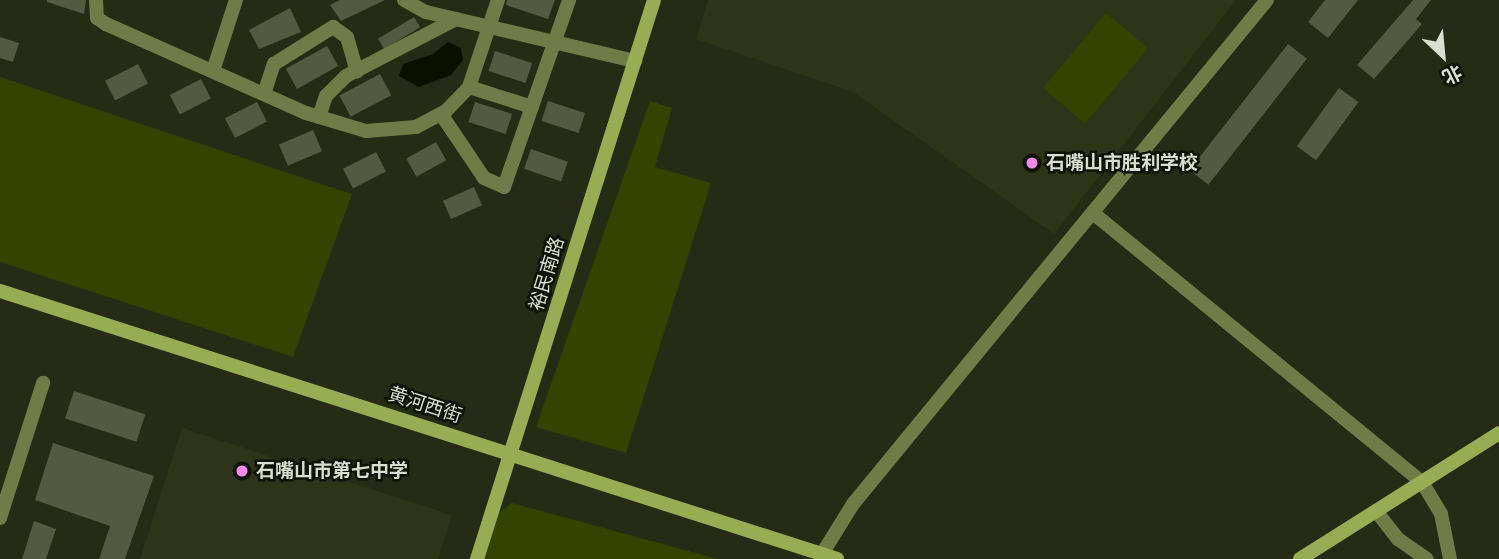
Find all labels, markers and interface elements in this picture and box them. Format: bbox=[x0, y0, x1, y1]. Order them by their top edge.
north arrow bbox=[1408, 21, 1478, 91]
text: 北 bbox=[1439, 61, 1466, 89]
place label: 石嘴山市胜利学校 bbox=[1046, 152, 1198, 174]
marker: 石嘴山市胜利学校 bbox=[1024, 155, 1040, 171]
street label: 裕民南路 bbox=[525, 234, 569, 314]
street label: 黄河西街 bbox=[385, 382, 465, 428]
place label: 石嘴山市第七中学 bbox=[256, 460, 408, 482]
marker: 石嘴山市第七中学 bbox=[234, 463, 250, 479]

